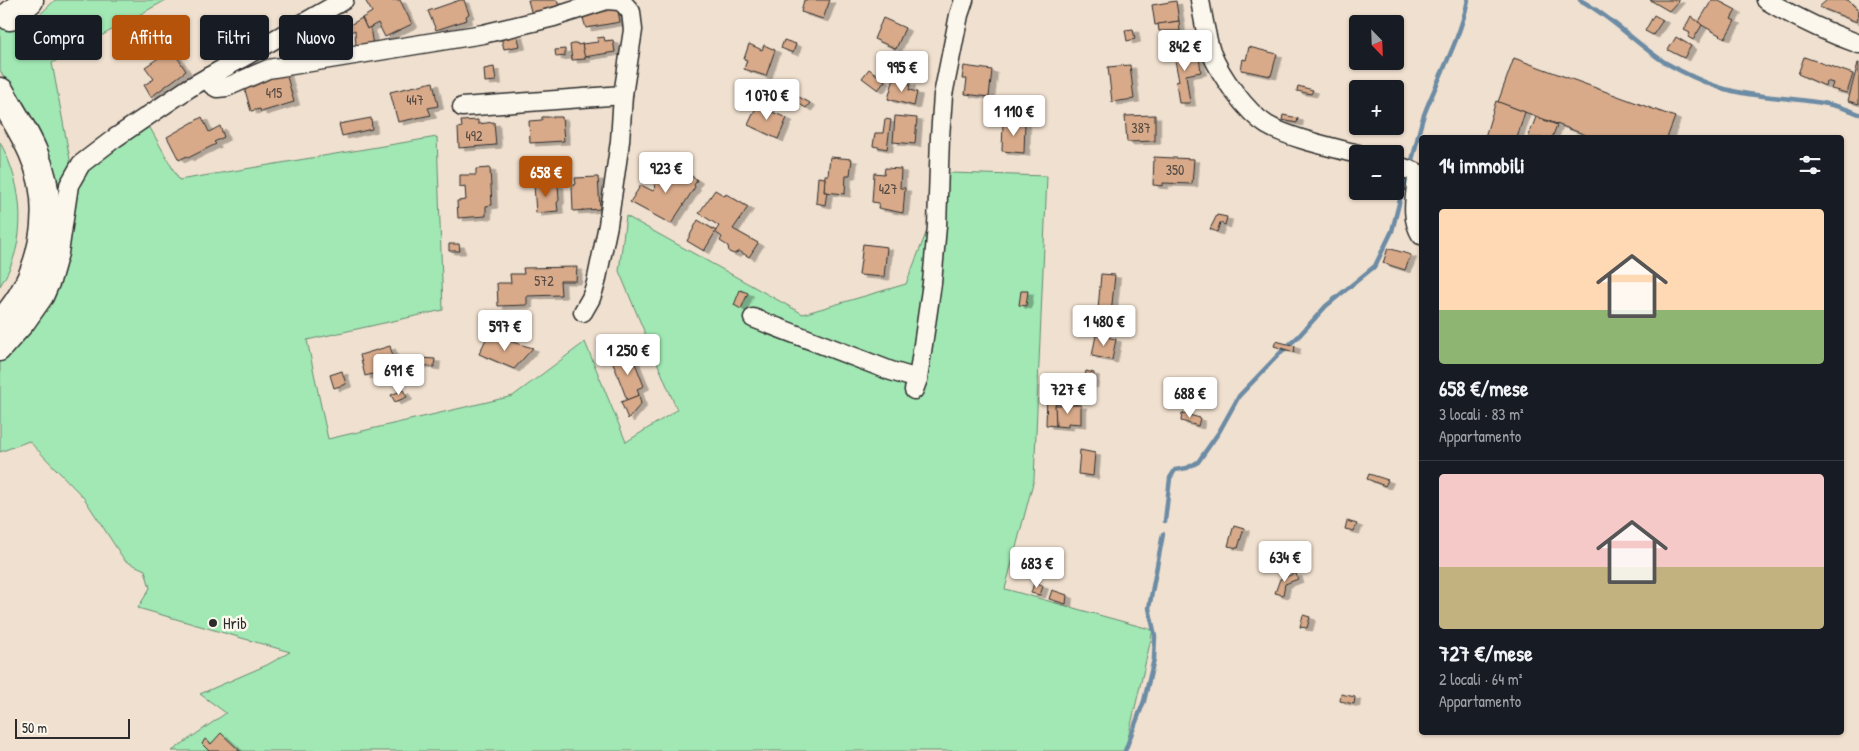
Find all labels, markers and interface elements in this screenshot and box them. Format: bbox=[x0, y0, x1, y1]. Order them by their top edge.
chip: Compra bbox=[15, 15, 102, 60]
chip: Affitta bbox=[112, 15, 190, 60]
chip: Filtri bbox=[200, 15, 269, 60]
chip: Nuovo bbox=[279, 15, 353, 60]
north arrow bbox=[1349, 15, 1404, 70]
map controls bbox=[1349, 15, 1404, 200]
pin: 842 € bbox=[1150, 30, 1220, 72]
text: 842 € bbox=[1169, 35, 1201, 57]
pin: 995 € bbox=[867, 51, 937, 93]
text: 995 € bbox=[887, 56, 917, 78]
pin: 1 070 € bbox=[721, 78, 813, 121]
button: + bbox=[1349, 80, 1404, 135]
house number: 415 bbox=[266, 83, 282, 102]
text: 1 070 € bbox=[745, 84, 789, 106]
house number: 447 bbox=[406, 90, 424, 109]
pin: 1 110 € bbox=[968, 94, 1060, 137]
text: 1 110 € bbox=[994, 100, 1034, 122]
house number: 387 bbox=[1131, 118, 1151, 137]
house number: 492 bbox=[466, 126, 483, 145]
button: − bbox=[1349, 145, 1404, 200]
text: 14 immobili bbox=[1439, 151, 1525, 180]
icon: filters bbox=[1796, 151, 1824, 179]
pin: 923 € bbox=[631, 152, 701, 194]
pin: 658 € bbox=[511, 156, 581, 198]
text: 923 € bbox=[650, 157, 682, 179]
house number: 350 bbox=[1166, 160, 1184, 179]
text: 658 € bbox=[530, 161, 562, 183]
house number: 427 bbox=[879, 179, 897, 198]
icon: home bbox=[1587, 241, 1677, 331]
house number: 572 bbox=[534, 271, 554, 290]
pin: 1 480 € bbox=[1058, 304, 1150, 347]
pin: 597 € bbox=[470, 310, 540, 352]
text: 1 480 € bbox=[1084, 310, 1124, 332]
text: 597 € bbox=[489, 315, 521, 337]
pin: 1 250 € bbox=[582, 334, 674, 376]
text: 1 250 € bbox=[607, 339, 649, 361]
pin: 691 € bbox=[364, 354, 434, 396]
text: 691 € bbox=[384, 359, 414, 381]
pin: 727 € bbox=[1033, 372, 1103, 415]
text: 658 €/mese bbox=[1439, 374, 1528, 403]
pin: 688 € bbox=[1155, 376, 1225, 419]
text: 727 € bbox=[1051, 378, 1085, 400]
text: 688 € bbox=[1174, 382, 1206, 404]
text: 3 locali · 83 m² bbox=[1439, 403, 1524, 425]
text: Appartamento bbox=[1439, 425, 1521, 447]
icon: home bbox=[1587, 507, 1677, 597]
pin: 634 € bbox=[1250, 540, 1320, 583]
pin: 683 € bbox=[1002, 546, 1072, 589]
text: 634 € bbox=[1270, 546, 1300, 568]
text: 683 € bbox=[1021, 552, 1053, 574]
place label: Hrib bbox=[223, 612, 247, 634]
marker: Hrib bbox=[207, 617, 219, 629]
text: 727 €/mese bbox=[1439, 639, 1533, 668]
text: 2 locali · 64 m² bbox=[1439, 668, 1522, 690]
text: Appartamento bbox=[1439, 690, 1521, 712]
scale bar bbox=[15, 716, 130, 739]
text: 50 m bbox=[22, 718, 47, 737]

